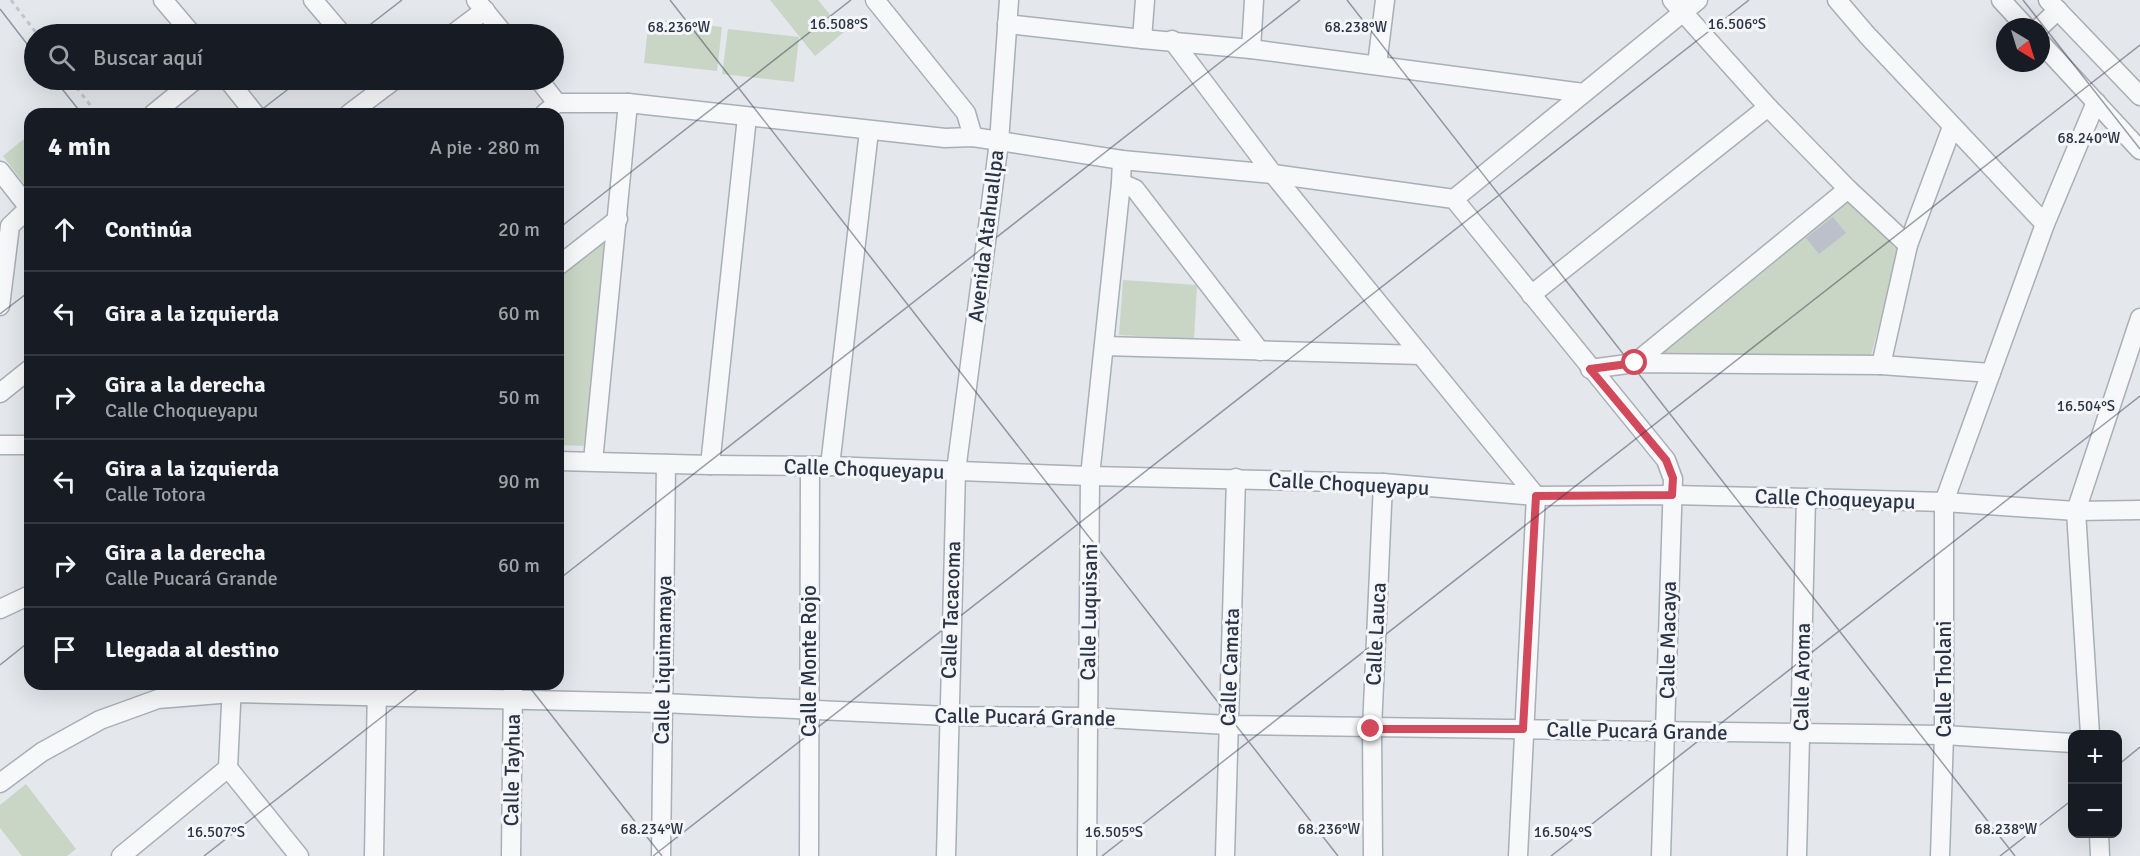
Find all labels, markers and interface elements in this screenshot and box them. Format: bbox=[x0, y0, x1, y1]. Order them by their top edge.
text: 16.508°S bbox=[810, 15, 868, 33]
text: 16.506°S bbox=[1708, 15, 1766, 33]
text: 68.236°W bbox=[648, 18, 711, 36]
text: 68.238°W bbox=[1325, 18, 1388, 36]
north arrow bbox=[1996, 18, 2050, 72]
search box bbox=[24, 24, 564, 90]
icon: search bbox=[45, 41, 78, 74]
text: Buscar aquí bbox=[93, 44, 203, 71]
text: 68.240°W bbox=[2058, 129, 2121, 147]
text: 4 min bbox=[48, 131, 111, 163]
text: A pie · 280 m bbox=[430, 135, 540, 160]
street label: Avenida Atahuallpa bbox=[963, 148, 1009, 324]
icon: ahead bbox=[48, 213, 81, 246]
text: Continúa bbox=[105, 216, 192, 243]
text: 20 m bbox=[498, 217, 540, 242]
icon: left bbox=[48, 297, 81, 330]
text: Gira a la izquierda bbox=[105, 300, 279, 327]
text: 60 m bbox=[498, 301, 540, 326]
route start bbox=[1621, 349, 1647, 375]
text: Gira a la derecha bbox=[105, 371, 266, 398]
icon: right bbox=[48, 381, 81, 414]
text: 50 m bbox=[498, 385, 540, 410]
text: 16.504°S bbox=[2057, 397, 2115, 415]
text: Calle Choqueyapu bbox=[105, 398, 258, 423]
street label: Calle Choqueyapu bbox=[783, 453, 945, 485]
text: Gira a la izquierda bbox=[105, 455, 279, 482]
icon: left bbox=[48, 465, 81, 498]
street label: Calle Choqueyapu bbox=[1268, 467, 1430, 501]
text: 90 m bbox=[498, 469, 540, 494]
text: Calle Totora bbox=[105, 482, 206, 507]
street label: Calle Choqueyapu bbox=[1754, 483, 1916, 515]
text: Gira a la derecha bbox=[105, 539, 266, 566]
street label: Calle Tacacoma bbox=[936, 541, 966, 679]
street label: Calle Luquisani bbox=[1075, 543, 1103, 681]
icon: right bbox=[48, 549, 81, 582]
text: 60 m bbox=[498, 553, 540, 578]
text: Calle Pucará Grande bbox=[105, 566, 278, 591]
street label: Calle Liquimamaya bbox=[649, 575, 677, 745]
street label: Calle Macaya bbox=[1654, 581, 1682, 699]
street label: Calle Lauca bbox=[1360, 582, 1392, 686]
street label: Calle Monte Rojo bbox=[796, 585, 822, 737]
street label: Calle Camata bbox=[1215, 607, 1245, 727]
street label: Calle Tholani bbox=[1931, 621, 1957, 737]
street label: Calle Aroma bbox=[1788, 622, 1816, 732]
icon: arrive bbox=[48, 633, 81, 666]
text: Llegada al destino bbox=[105, 636, 279, 663]
street label: Calle Pucará Grande bbox=[934, 702, 1116, 732]
street label: Calle Tayhua bbox=[498, 713, 526, 827]
route end bbox=[1357, 715, 1383, 741]
street label: Calle Pucará Grande bbox=[1546, 716, 1728, 746]
map controls bbox=[2068, 730, 2122, 838]
button: + bbox=[2068, 730, 2122, 784]
button: − bbox=[2068, 784, 2122, 838]
text: 68.234°W bbox=[621, 820, 684, 838]
text: 68.236°W bbox=[1298, 820, 1361, 838]
text: 68.238°W bbox=[1975, 820, 2038, 838]
text: 16.507°S bbox=[187, 823, 245, 841]
text: 16.505°S bbox=[1085, 823, 1143, 841]
text: 16.504°S bbox=[1534, 823, 1592, 841]

